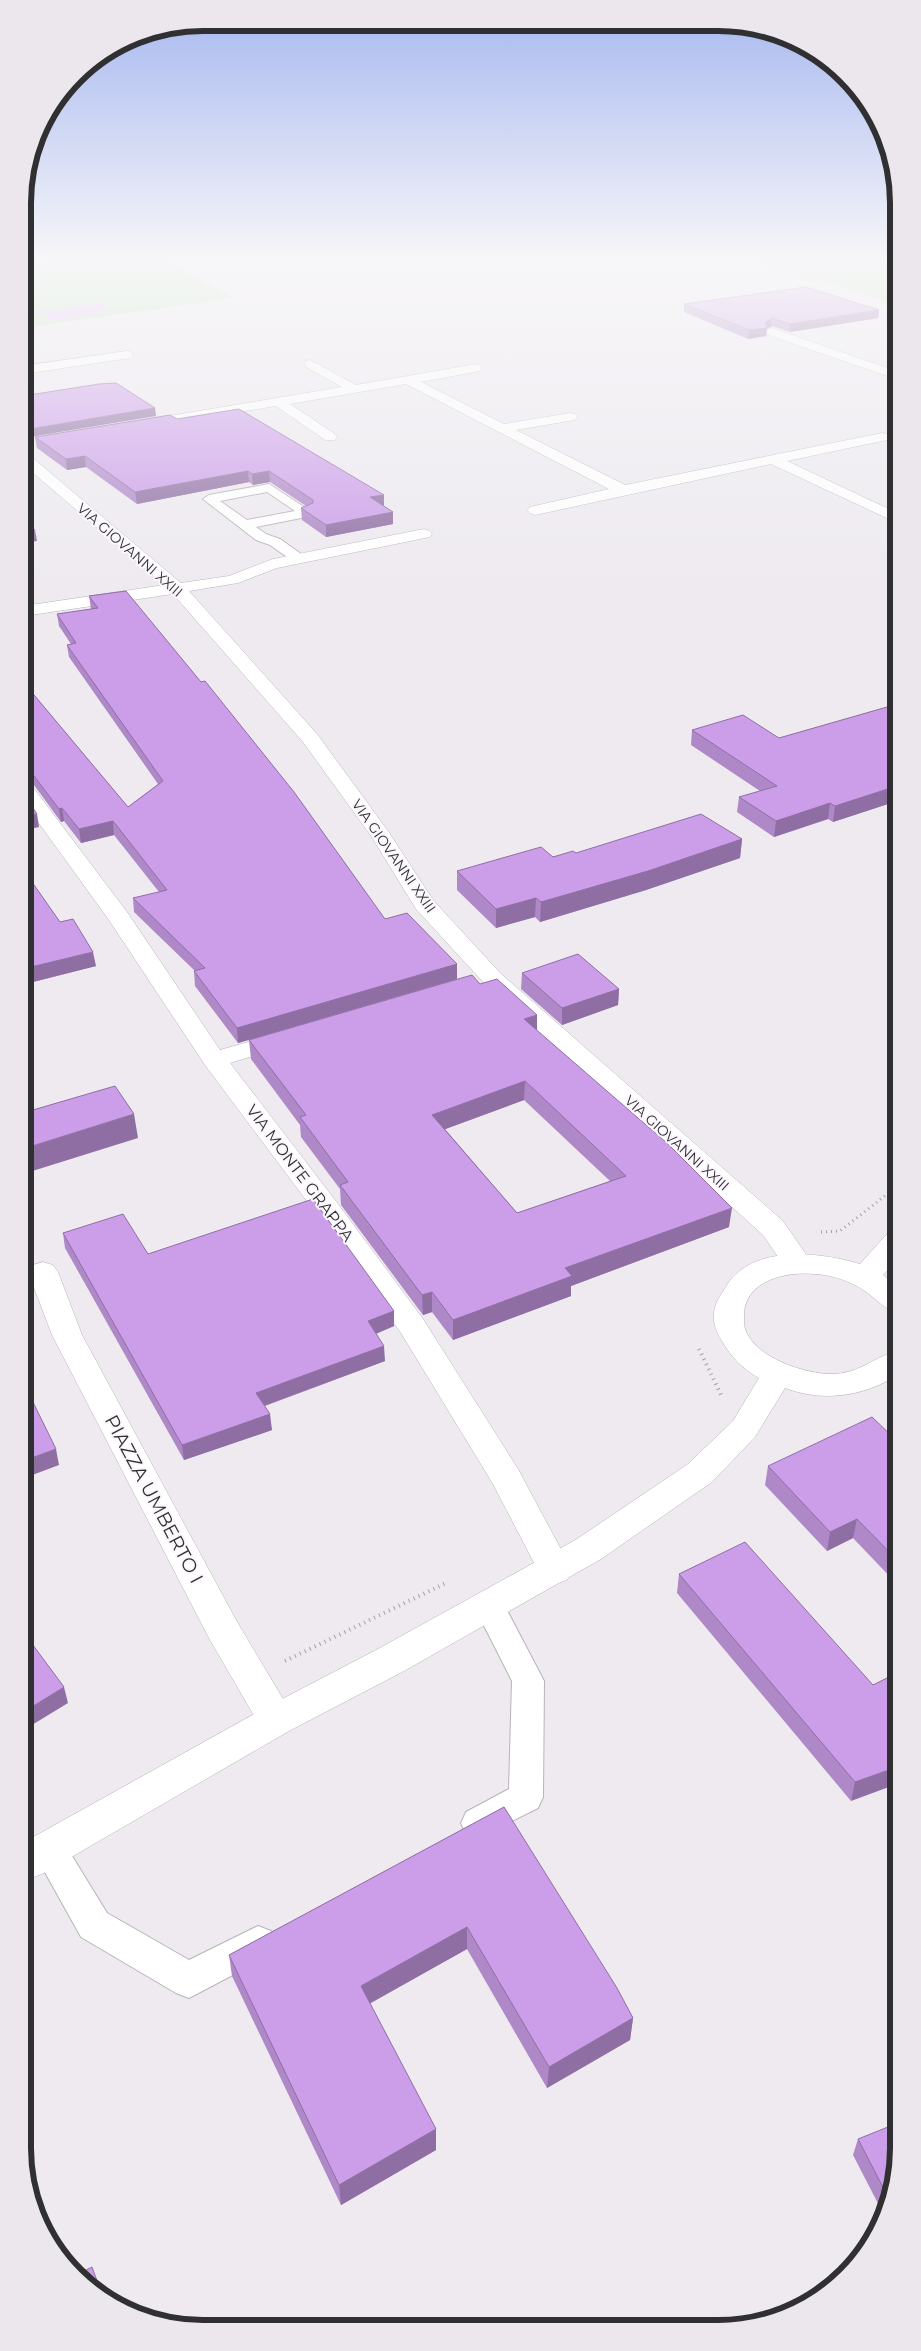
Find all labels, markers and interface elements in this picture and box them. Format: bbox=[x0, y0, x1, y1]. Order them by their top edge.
street label: VIA GIOVANNI XXIII bbox=[73, 499, 187, 601]
street label: VIA GIOVANNI XXIII bbox=[348, 796, 440, 916]
street label: VIA GIOVANNI XXIII bbox=[621, 1091, 733, 1195]
street label: VIA MONTE GRAPPA bbox=[242, 1101, 358, 1245]
street label: PIAZZA UMBERTO I bbox=[100, 1411, 208, 1587]

